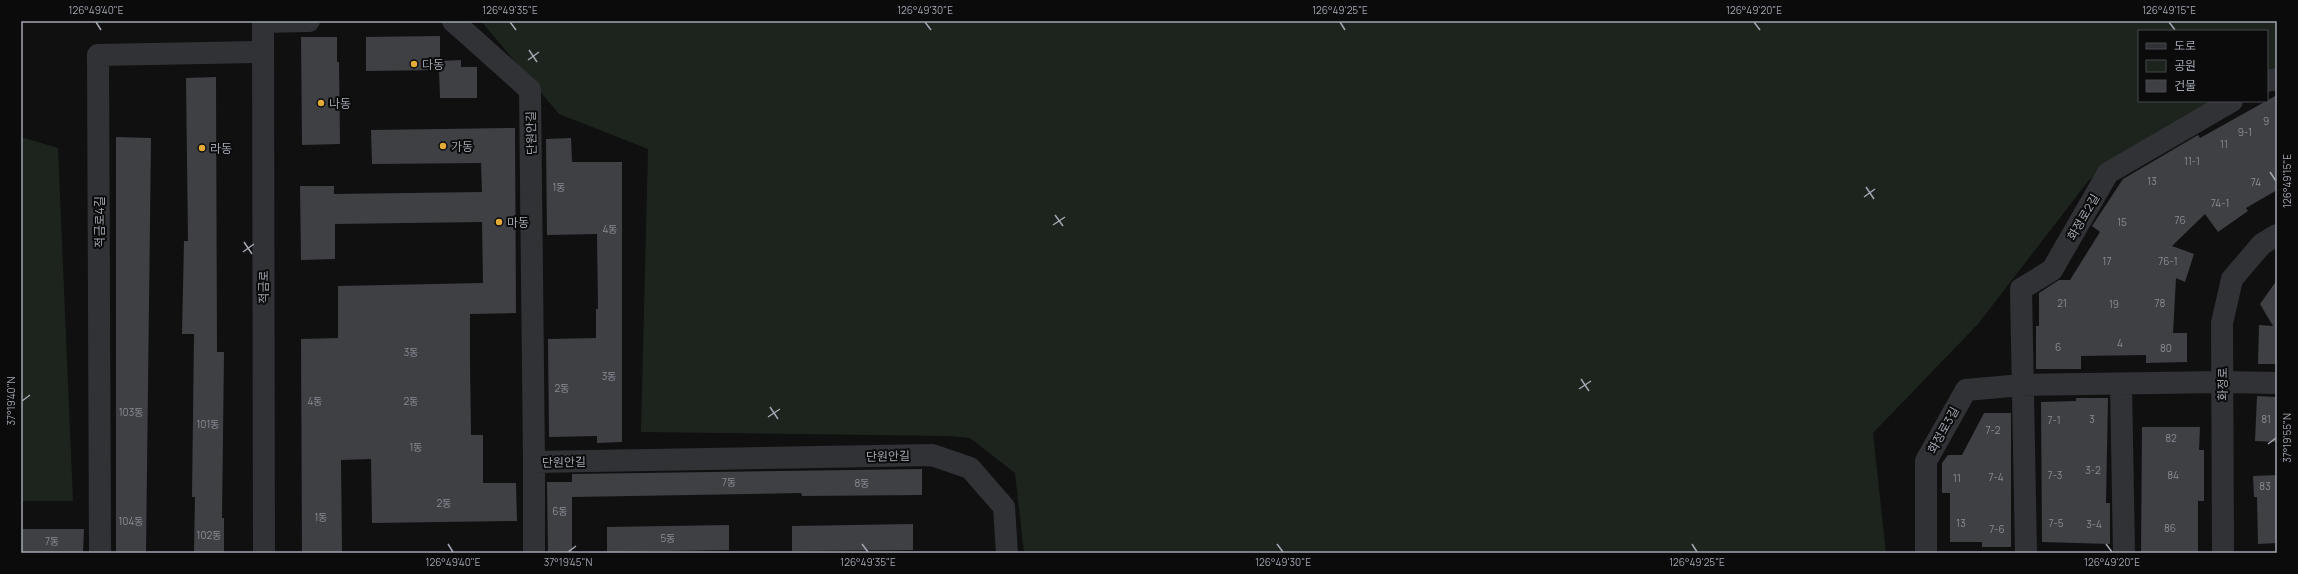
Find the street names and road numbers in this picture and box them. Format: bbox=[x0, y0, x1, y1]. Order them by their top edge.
street label: 단원안길 bbox=[522, 111, 540, 155]
street label: 화정로2길 bbox=[2063, 191, 2103, 243]
street label: 적금로4길 bbox=[91, 196, 108, 248]
street label: 적금로 bbox=[255, 270, 272, 304]
street label: 화정로 bbox=[2214, 367, 2231, 401]
street label: 화정로3길 bbox=[1923, 404, 1963, 456]
street label: 단원안길 bbox=[866, 447, 910, 465]
street label: 단원안길 bbox=[542, 453, 586, 471]

